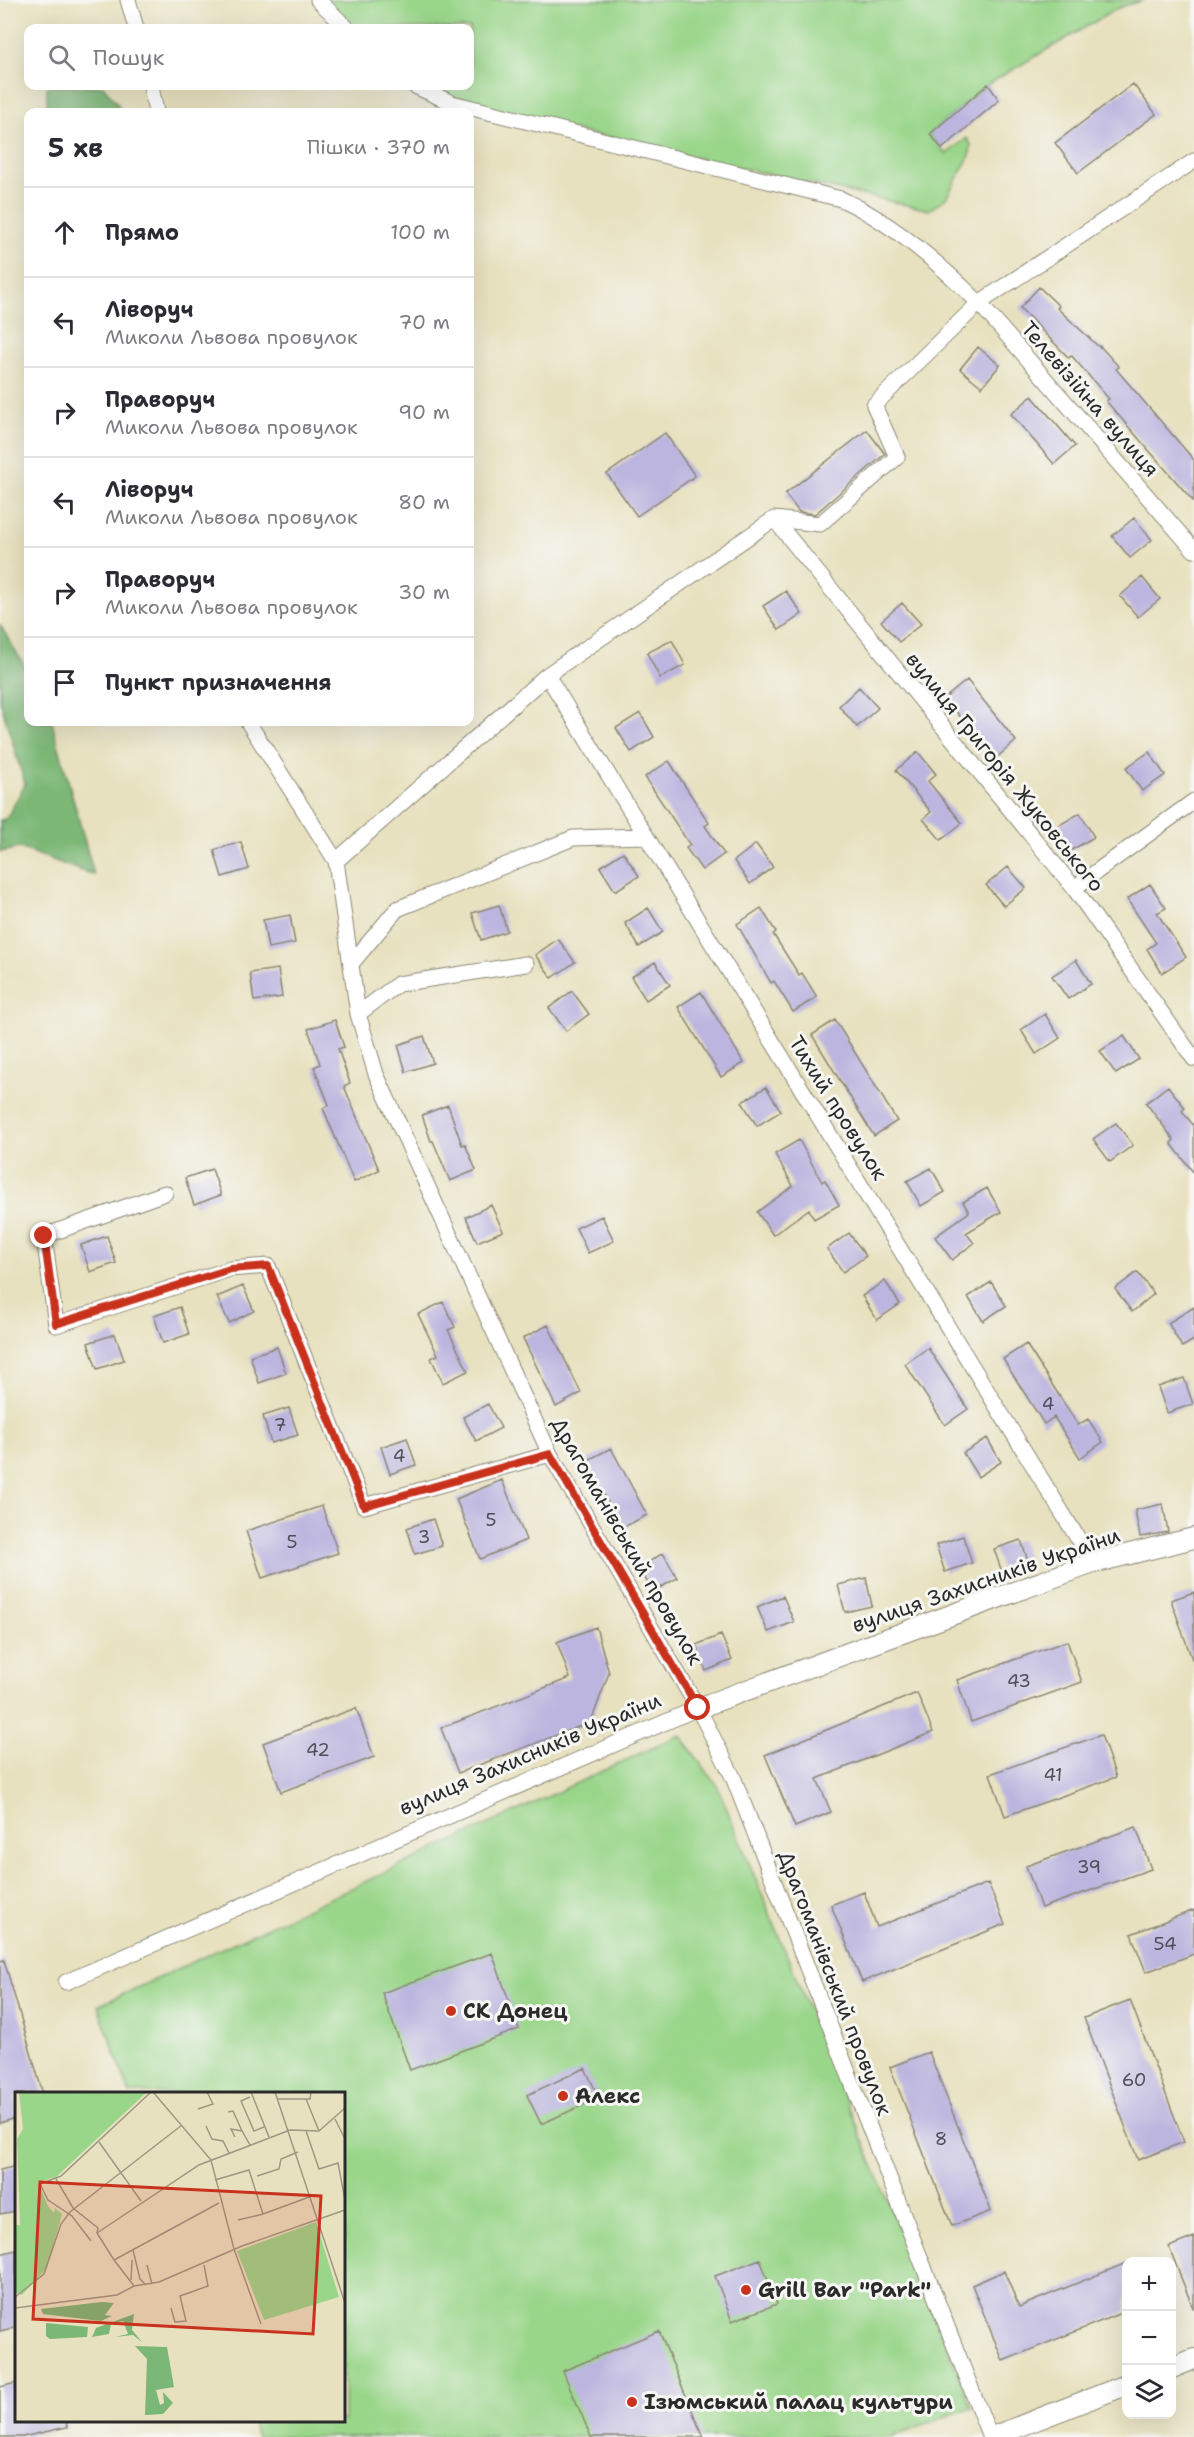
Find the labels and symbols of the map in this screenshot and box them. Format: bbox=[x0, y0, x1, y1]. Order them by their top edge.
street label: Телевізійна вулиця bbox=[1015, 315, 1165, 483]
street label: вулиця Григорія Жуковського bbox=[899, 646, 1111, 898]
street label: Тихий провулок bbox=[782, 1030, 894, 1186]
route end bbox=[30, 1222, 56, 1248]
house number: 4 bbox=[1042, 1392, 1054, 1416]
street label: Драгоманівський провулок bbox=[544, 1412, 710, 1670]
house number: 7 bbox=[274, 1413, 286, 1437]
house number: 4 bbox=[393, 1444, 405, 1468]
house number: 5 bbox=[485, 1508, 497, 1532]
street label: вулиця Захисників України bbox=[848, 1521, 1124, 1639]
house number: 3 bbox=[418, 1525, 430, 1549]
house number: 5 bbox=[286, 1530, 298, 1554]
house number: 43 bbox=[1007, 1669, 1031, 1693]
street label: вулиця Захисників України bbox=[395, 1686, 666, 1822]
route start bbox=[684, 1694, 710, 1720]
house number: 42 bbox=[306, 1738, 330, 1762]
house number: 41 bbox=[1043, 1763, 1063, 1787]
street label: Драгоманівський провулок bbox=[771, 1846, 899, 2120]
house number: 39 bbox=[1077, 1855, 1101, 1879]
house number: 54 bbox=[1153, 1932, 1177, 1956]
place label: СК Донец bbox=[463, 1997, 568, 2025]
marker: СК Донец bbox=[444, 2004, 458, 2018]
house number: 60 bbox=[1122, 2068, 1146, 2092]
place label: Алекс bbox=[575, 2082, 641, 2110]
marker: Алекс bbox=[556, 2089, 570, 2103]
inset map bbox=[15, 2092, 345, 2422]
house number: 8 bbox=[935, 2127, 947, 2151]
place label: Grill Bar "Park" bbox=[758, 2276, 931, 2304]
marker: Grill Bar "Park" bbox=[739, 2283, 753, 2297]
place label: Ізюмський палац культури bbox=[644, 2388, 953, 2416]
marker: Ізюмський палац культури bbox=[625, 2395, 639, 2409]

